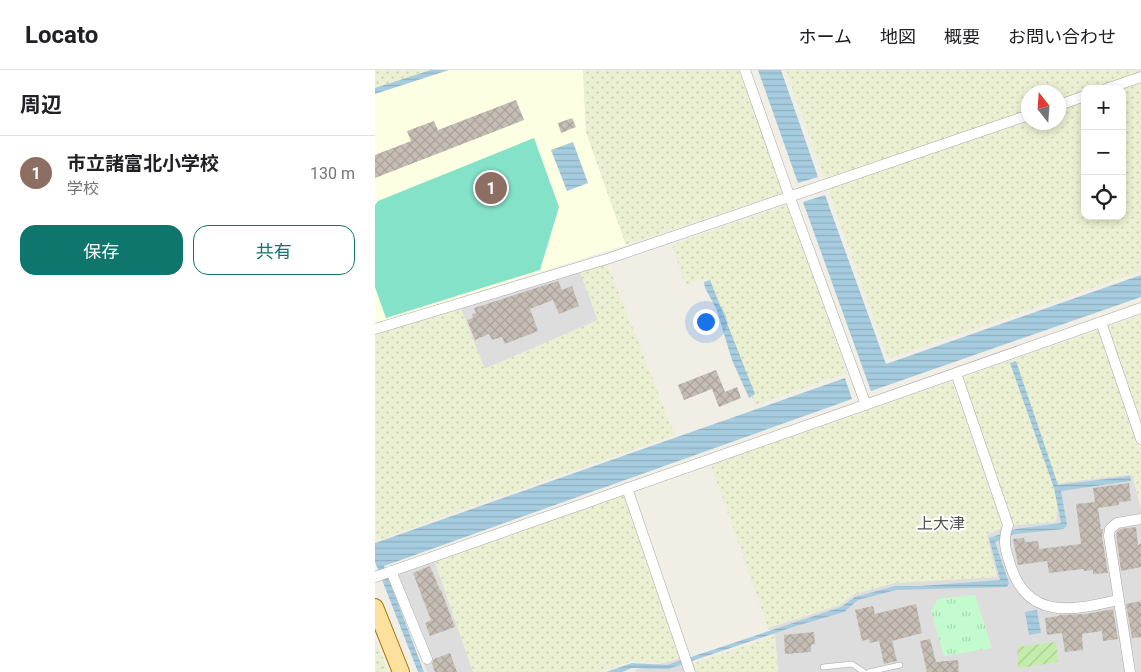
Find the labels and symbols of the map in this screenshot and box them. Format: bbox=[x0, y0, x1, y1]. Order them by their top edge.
north arrow bbox=[1021, 85, 1066, 130]
pin: 1 bbox=[475, 169, 507, 207]
your location bbox=[693, 309, 719, 335]
district label: 上大津 bbox=[917, 514, 965, 533]

